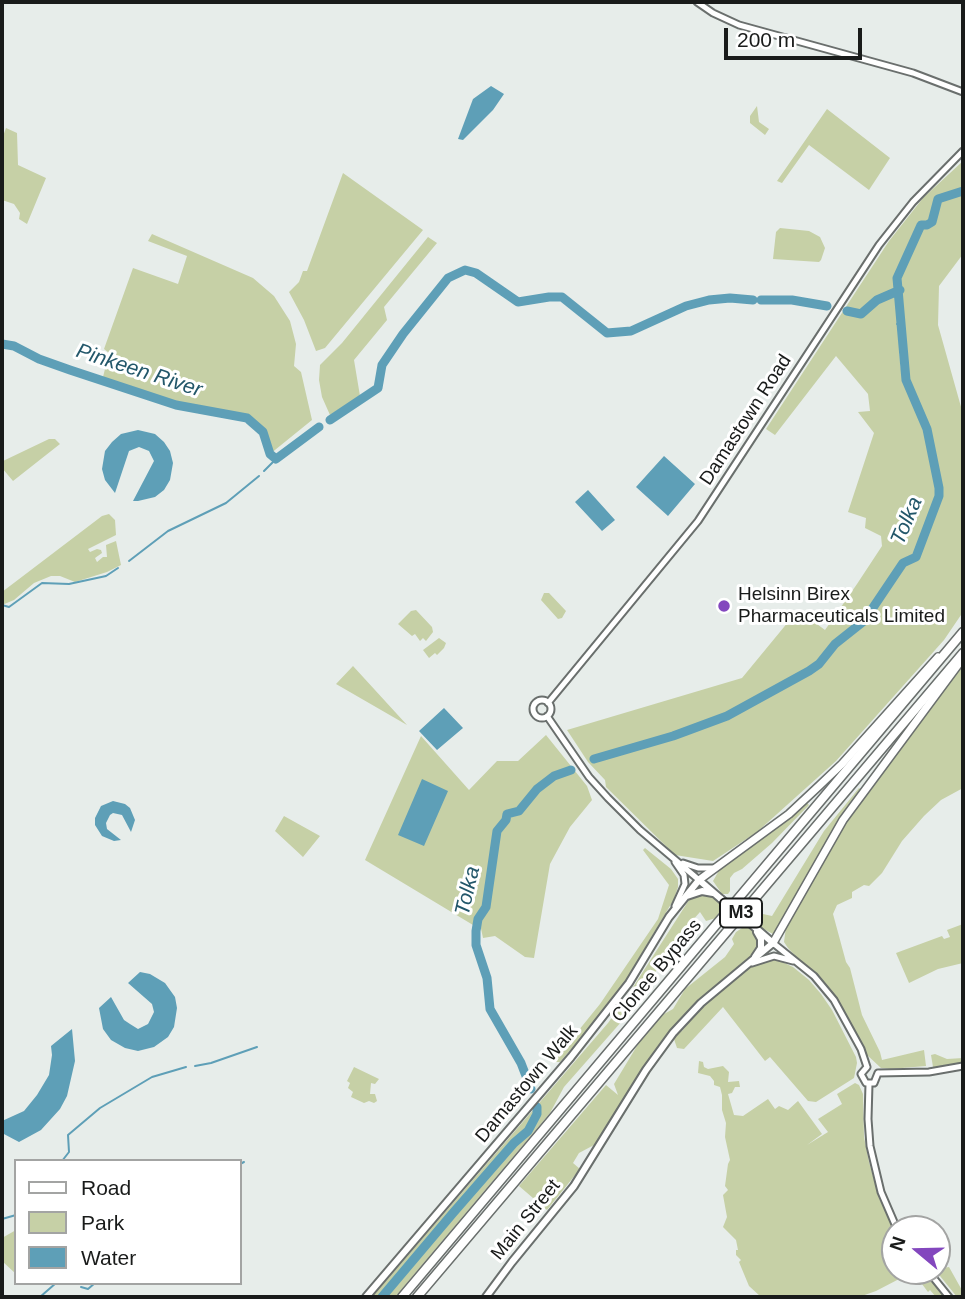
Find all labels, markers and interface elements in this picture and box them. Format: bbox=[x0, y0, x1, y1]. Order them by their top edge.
scale bar bbox=[727, 14, 865, 58]
text: 200 m bbox=[737, 28, 795, 51]
water label: Pinkeen River bbox=[73, 339, 205, 403]
street label: Damastown Road bbox=[695, 350, 797, 490]
water label: Tolka bbox=[886, 493, 928, 549]
place label: Helsinn Birex Pharmaceuticals Limited bbox=[738, 584, 945, 628]
marker: Helsinn Birex Pharmaceuticals Limited bbox=[716, 598, 732, 614]
water label: Tolka bbox=[450, 864, 486, 918]
road number: M3 bbox=[720, 898, 762, 928]
street label: Clonee Bypass bbox=[607, 915, 707, 1027]
street label: Damastown Walk bbox=[471, 1020, 583, 1148]
legend bbox=[14, 1159, 242, 1285]
street label: Main Street bbox=[487, 1175, 565, 1265]
text: Road bbox=[81, 1176, 131, 1199]
text: Park bbox=[81, 1211, 124, 1234]
north arrow bbox=[881, 1215, 951, 1285]
text: N bbox=[885, 1234, 910, 1254]
text: Water bbox=[81, 1246, 136, 1269]

